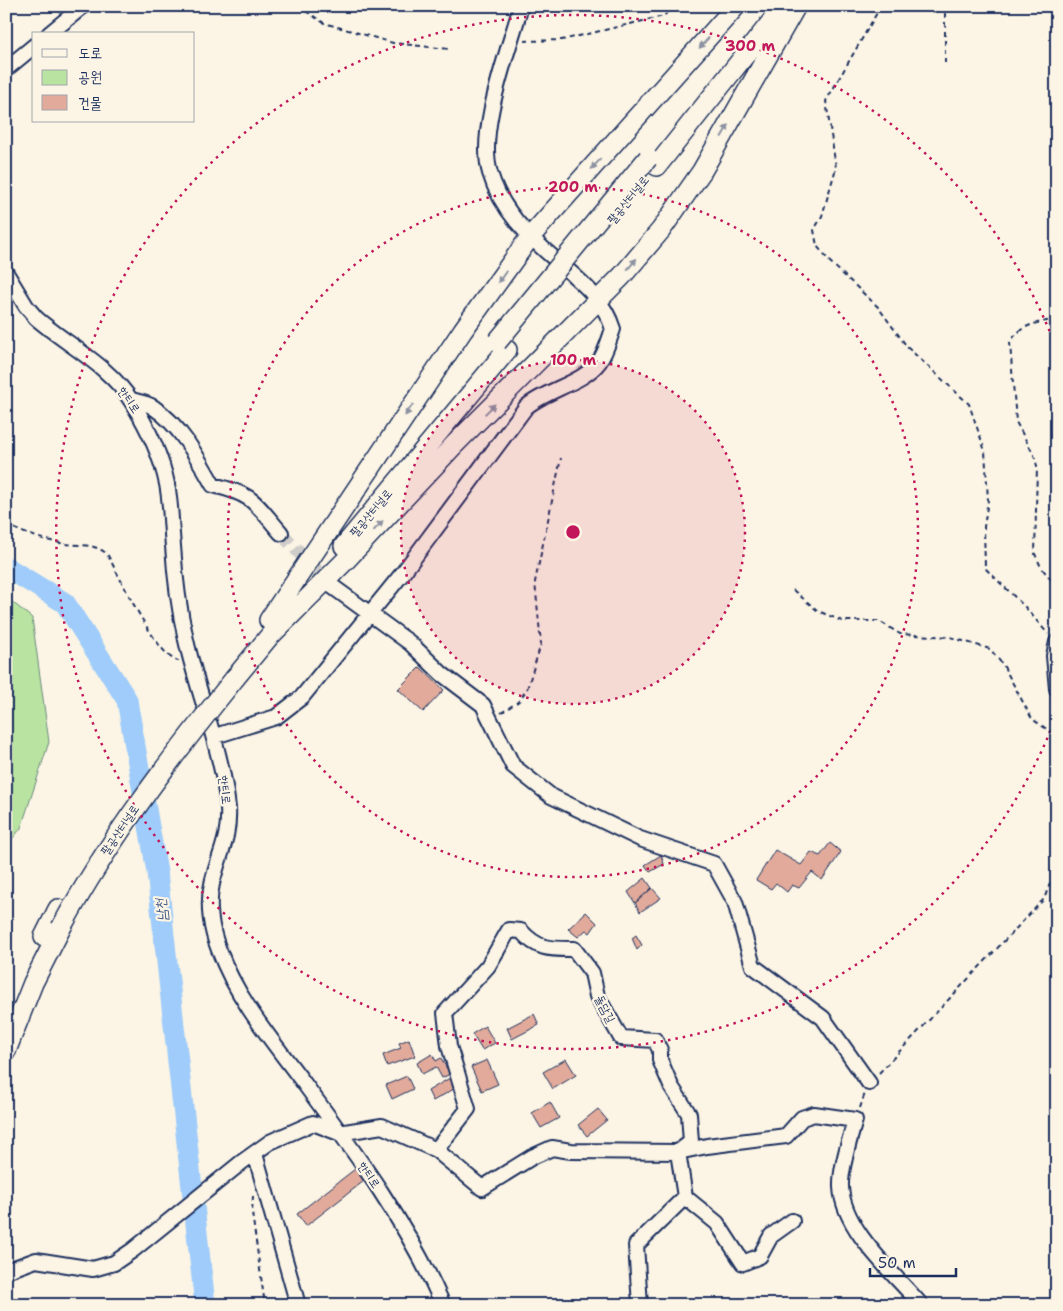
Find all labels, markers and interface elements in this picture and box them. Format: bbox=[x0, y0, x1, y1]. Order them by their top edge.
legend bbox=[32, 32, 195, 122]
one-way arrow bbox=[698, 36, 710, 48]
text: 300 m bbox=[725, 36, 775, 56]
text: 도로 bbox=[78, 43, 102, 63]
text: 공원 bbox=[78, 67, 102, 87]
text: 건물 bbox=[78, 93, 102, 113]
one-way arrow bbox=[721, 124, 729, 139]
one-way arrow bbox=[590, 157, 601, 170]
street label: 팔공산터널로 bbox=[604, 172, 652, 228]
text: 200 m bbox=[548, 177, 598, 197]
one-way arrow bbox=[626, 258, 637, 270]
one-way arrow bbox=[497, 270, 507, 284]
text: 100 m bbox=[550, 350, 596, 370]
street label: 한티로 bbox=[114, 384, 144, 416]
one-way arrow bbox=[404, 403, 414, 417]
one-way arrow bbox=[484, 403, 496, 415]
street label: 팔공산터널로 bbox=[346, 486, 396, 540]
one-way arrow bbox=[372, 521, 384, 533]
centre of rings bbox=[564, 523, 582, 541]
street label: 한티로 bbox=[215, 775, 235, 805]
street label: 팔공산터널로 bbox=[97, 802, 143, 858]
water label: 남천 bbox=[151, 896, 171, 922]
street label: 돌담길 bbox=[591, 992, 619, 1026]
street label: 한티로 bbox=[354, 1159, 384, 1191]
scale bar bbox=[870, 1246, 957, 1278]
text: 50 m bbox=[878, 1253, 916, 1273]

